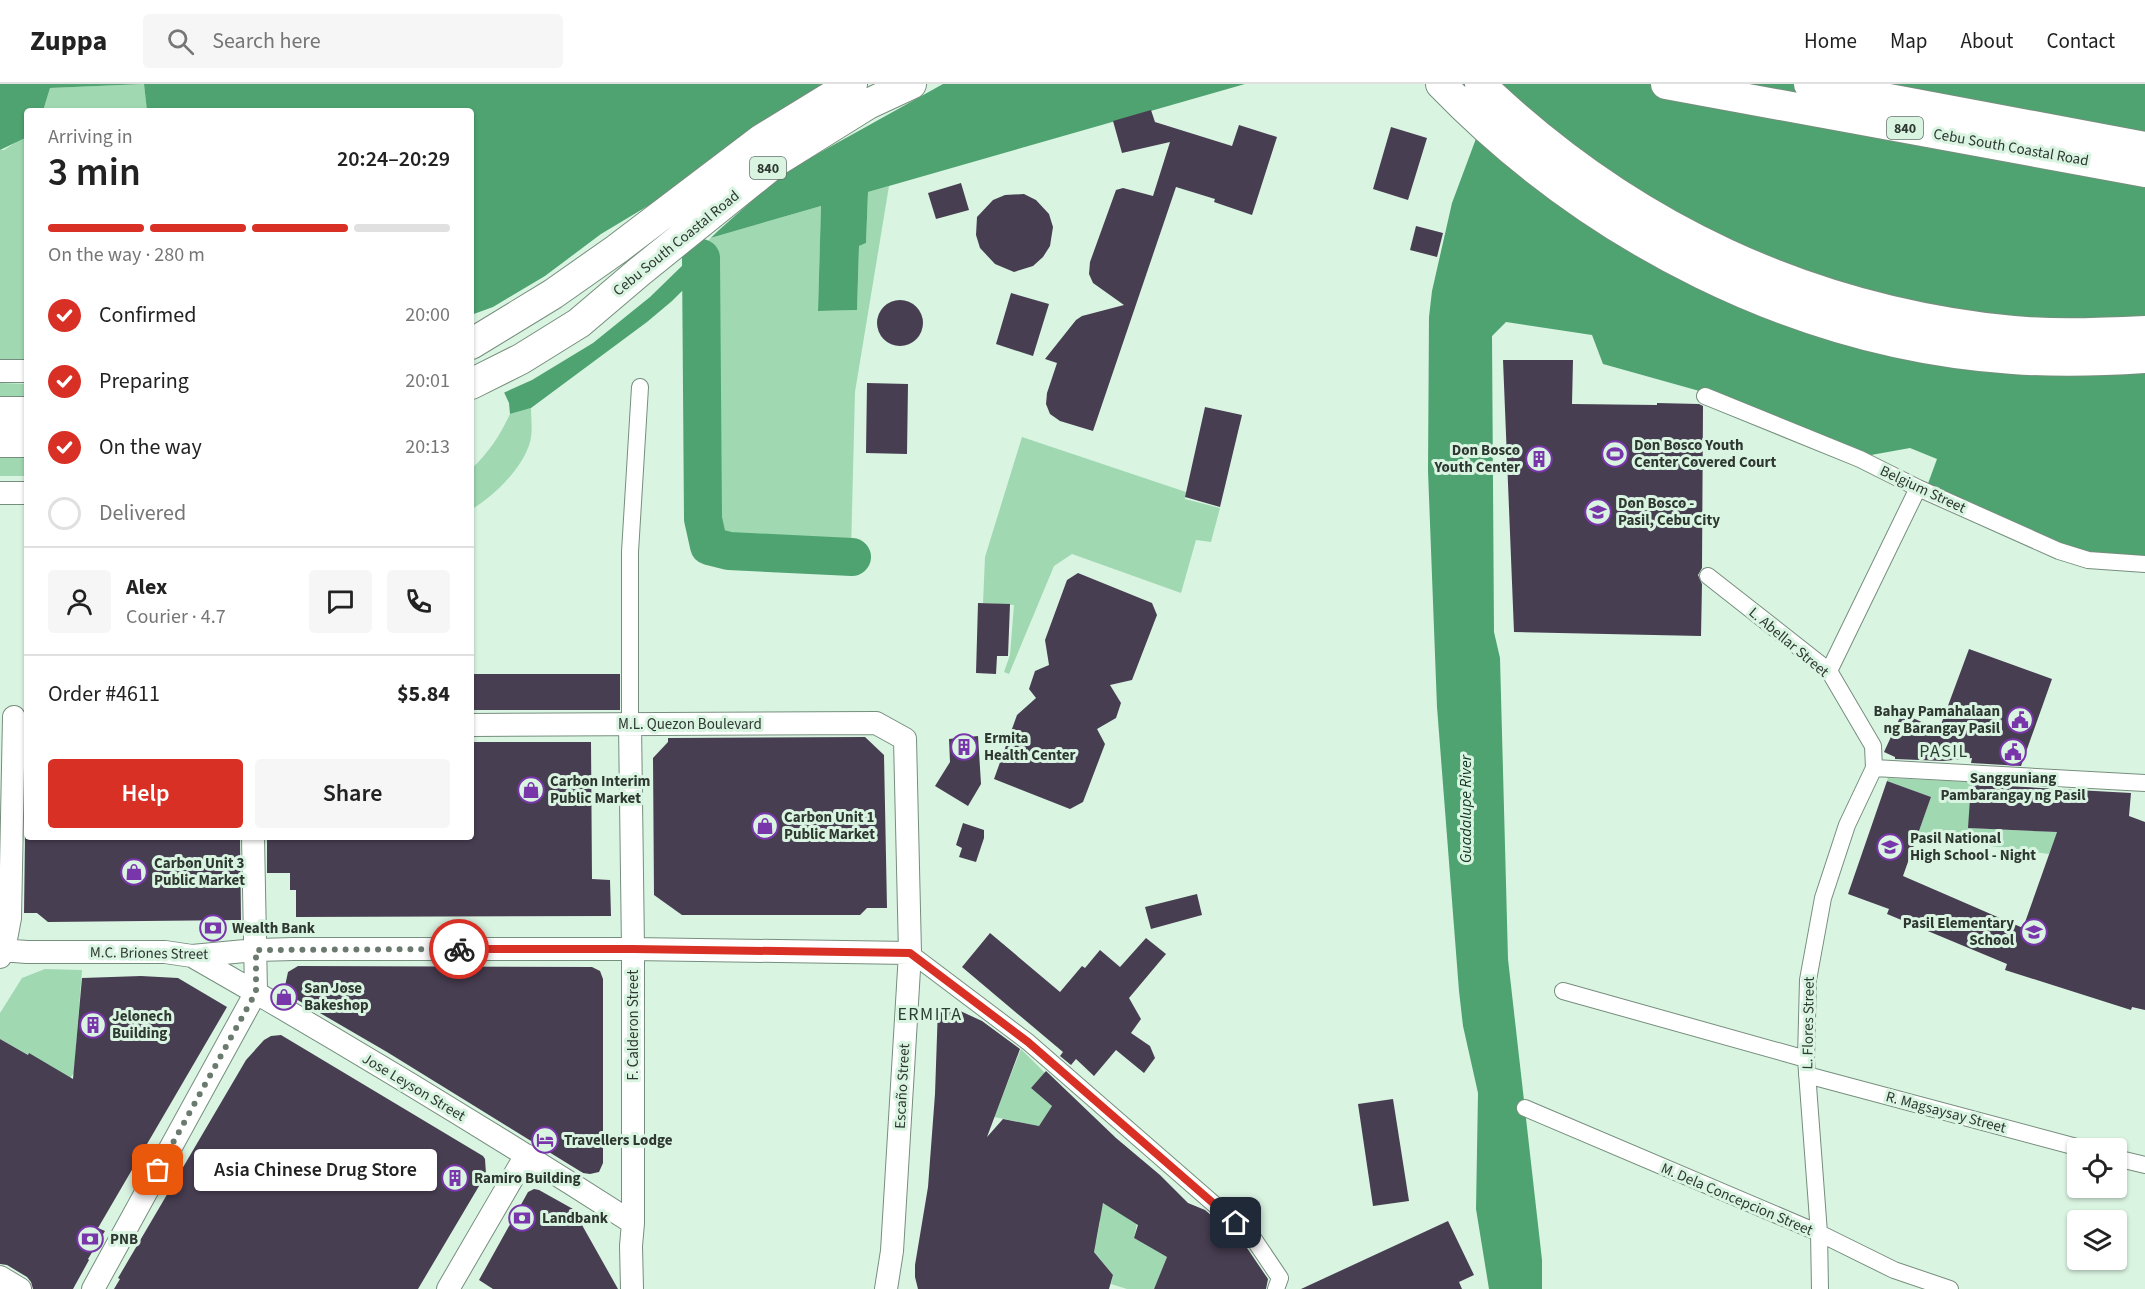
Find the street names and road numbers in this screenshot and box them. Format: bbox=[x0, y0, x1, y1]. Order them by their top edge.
road number: 840 bbox=[1887, 117, 1923, 139]
street label: Cebu South Coastal Road bbox=[1932, 123, 2090, 171]
road number: 840 bbox=[750, 157, 786, 179]
street label: Cebu South Coastal Road bbox=[609, 186, 744, 301]
street label: Belgium Street bbox=[1876, 460, 1969, 519]
street label: L. Abellar Street bbox=[1744, 603, 1833, 682]
street label: M.L. Quezon Boulevard bbox=[618, 714, 762, 735]
street label: M.C. Briones Street bbox=[90, 942, 208, 965]
street label: F. Calderon Street bbox=[623, 970, 644, 1080]
street label: L. Flores Street bbox=[1797, 976, 1820, 1070]
street label: Escaño Street bbox=[890, 1043, 915, 1129]
street label: Jose Leyson Street bbox=[358, 1048, 469, 1127]
street label: R. Magsaysay Street bbox=[1883, 1086, 2008, 1139]
street label: M. Dela Concepcion Street bbox=[1658, 1158, 1816, 1241]

